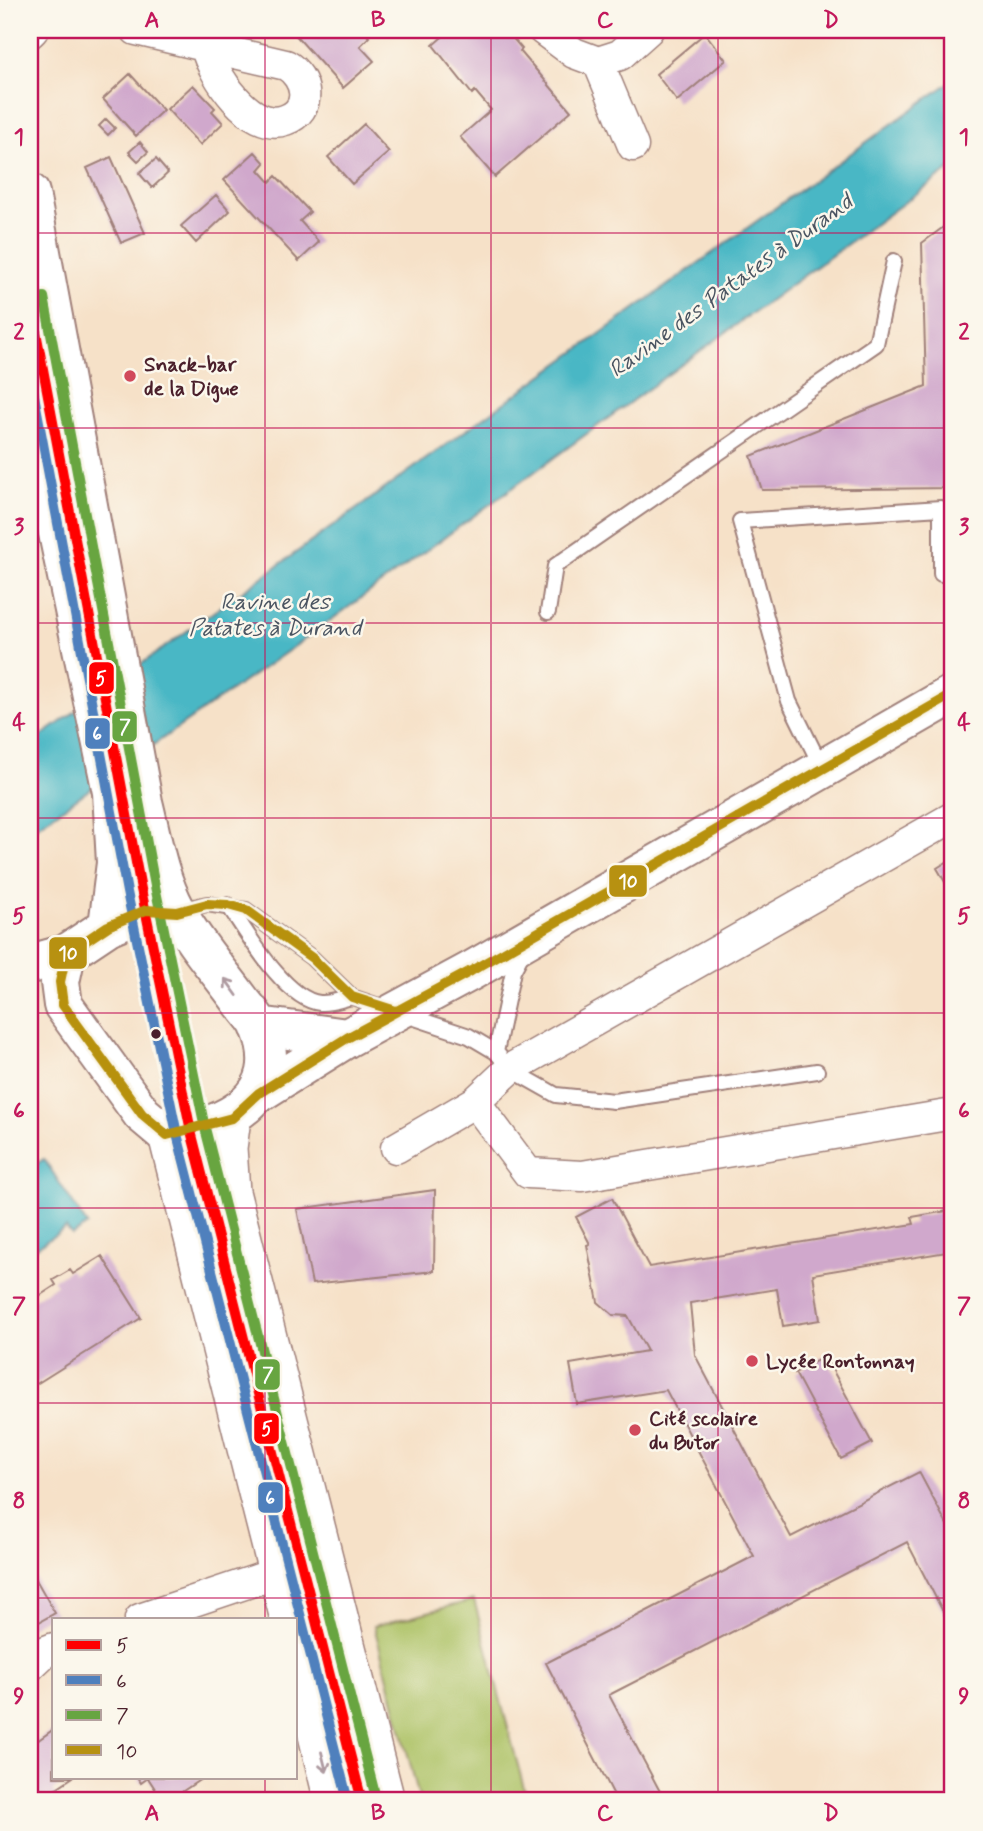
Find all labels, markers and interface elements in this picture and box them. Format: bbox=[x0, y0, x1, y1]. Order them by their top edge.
text: A bbox=[144, 6, 160, 36]
text: B bbox=[371, 6, 386, 36]
text: C bbox=[597, 6, 614, 36]
text: D bbox=[823, 6, 839, 36]
text: 1 bbox=[14, 123, 24, 153]
text: 1 bbox=[959, 123, 969, 153]
water label: Ravine des Patates à Durand bbox=[603, 187, 861, 385]
text: 2 bbox=[13, 318, 25, 348]
text: 2 bbox=[958, 318, 970, 348]
place label: Snack-bar de la Digue bbox=[144, 351, 239, 403]
marker: Snack-bar de la Digue bbox=[122, 368, 138, 384]
text: 3 bbox=[14, 513, 25, 543]
text: 3 bbox=[959, 513, 970, 543]
water label: Ravine des Patates à Durand bbox=[189, 588, 364, 644]
line badge: 5 bbox=[88, 661, 115, 695]
text: 5 bbox=[95, 667, 107, 692]
text: 4 bbox=[12, 708, 26, 738]
text: 4 bbox=[957, 708, 971, 738]
line badge: 7 bbox=[111, 710, 138, 743]
text: 7 bbox=[119, 715, 131, 740]
line badge: 6 bbox=[84, 717, 111, 750]
text: 6 bbox=[92, 722, 102, 747]
line badge: 10 bbox=[608, 864, 648, 898]
text: 10 bbox=[618, 870, 638, 895]
text: 5 bbox=[12, 902, 26, 932]
text: 5 bbox=[957, 902, 971, 932]
line badge: 10 bbox=[48, 936, 88, 970]
text: 10 bbox=[58, 942, 78, 967]
one-way arrow bbox=[224, 978, 238, 997]
unlabelled marker bbox=[149, 1027, 163, 1041]
text: 6 bbox=[13, 1097, 25, 1127]
text: 6 bbox=[958, 1097, 970, 1127]
text: 7 bbox=[12, 1292, 26, 1322]
text: 7 bbox=[957, 1292, 971, 1322]
place label: Lycée Rontonnay bbox=[766, 1348, 915, 1376]
marker: Lycée Rontonnay bbox=[744, 1353, 760, 1369]
line badge: 7 bbox=[254, 1358, 281, 1391]
text: 7 bbox=[262, 1363, 274, 1388]
place label: Cité scolaire du Butor bbox=[649, 1405, 758, 1457]
line badge: 5 bbox=[253, 1412, 280, 1445]
text: 5 bbox=[261, 1417, 273, 1442]
marker: Cité scolaire du Butor bbox=[627, 1422, 643, 1438]
line badge: 6 bbox=[257, 1481, 284, 1514]
text: 6 bbox=[265, 1486, 275, 1511]
text: 8 bbox=[13, 1487, 25, 1517]
text: 8 bbox=[958, 1487, 970, 1517]
legend bbox=[52, 1618, 298, 1778]
text: 5 bbox=[116, 1632, 129, 1660]
text: 6 bbox=[116, 1668, 127, 1696]
text: 9 bbox=[13, 1682, 25, 1712]
text: 9 bbox=[958, 1682, 970, 1712]
text: 7 bbox=[116, 1702, 129, 1730]
text: 10 bbox=[116, 1738, 137, 1766]
one-way arrow bbox=[317, 1750, 331, 1773]
text: A bbox=[144, 1799, 160, 1829]
text: B bbox=[371, 1799, 386, 1829]
text: C bbox=[597, 1799, 614, 1829]
text: D bbox=[823, 1799, 839, 1829]

